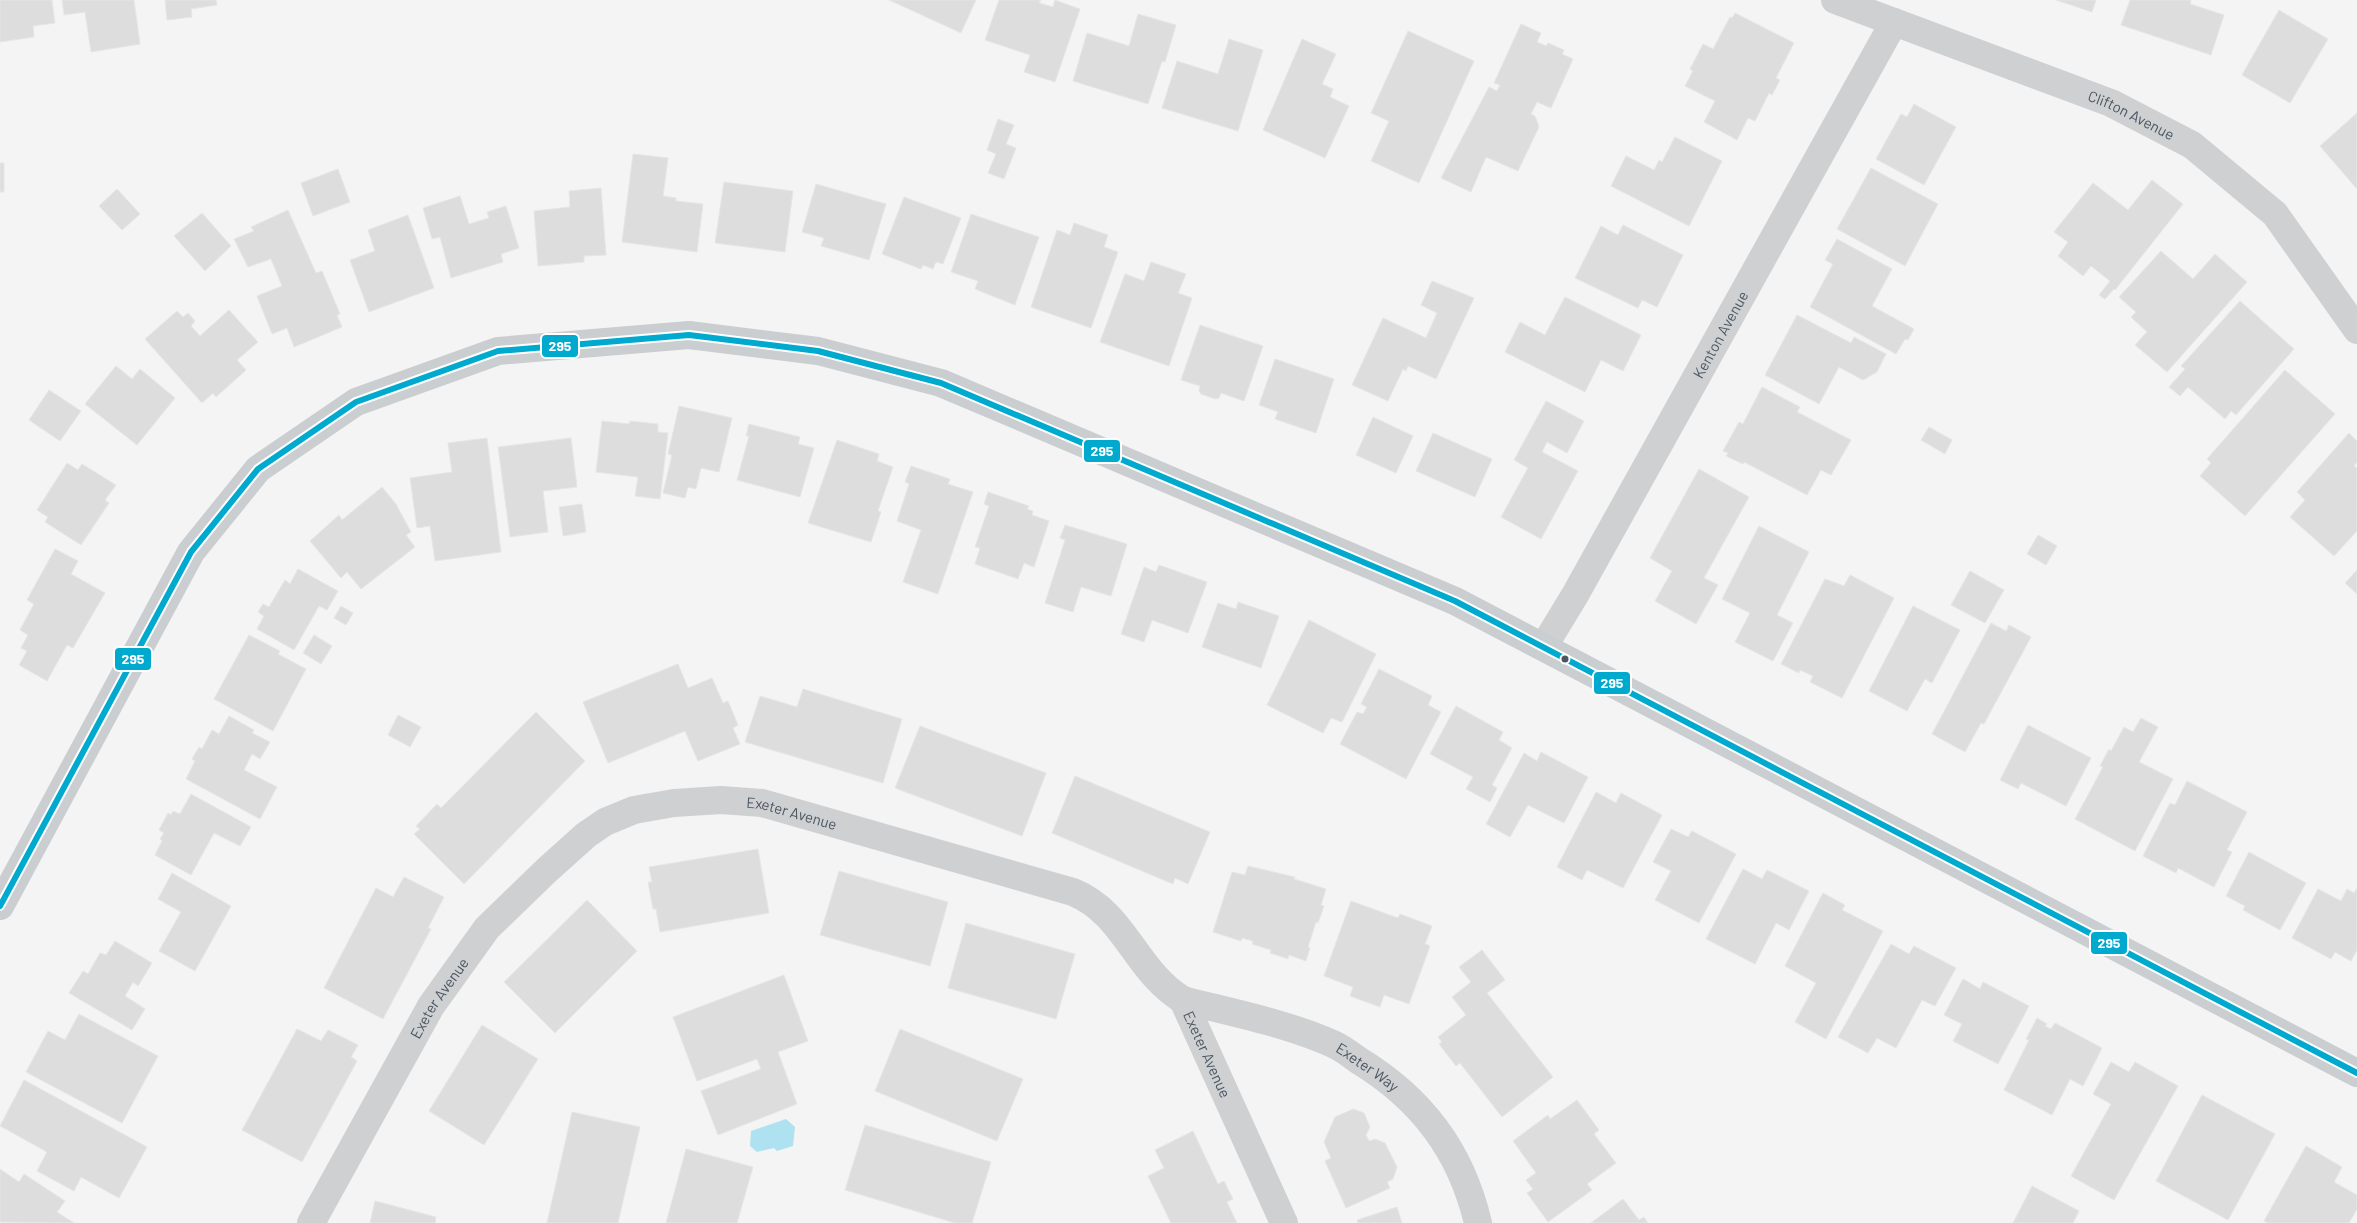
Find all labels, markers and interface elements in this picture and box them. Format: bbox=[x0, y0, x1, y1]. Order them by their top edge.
street label: Clifton Avenue bbox=[2086, 86, 2178, 143]
street label: Kenton Avenue bbox=[1689, 287, 1752, 381]
line badge: 295 bbox=[541, 334, 579, 358]
text: 295 bbox=[549, 337, 572, 354]
line badge: 295 bbox=[1083, 439, 1121, 463]
text: 295 bbox=[1091, 442, 1114, 459]
line badge: 295 bbox=[114, 647, 152, 671]
text: 295 bbox=[122, 650, 145, 667]
unlabelled marker bbox=[1560, 654, 1570, 664]
line badge: 295 bbox=[1593, 671, 1631, 695]
text: 295 bbox=[1601, 674, 1624, 691]
street label: Exeter Avenue bbox=[746, 793, 839, 833]
line badge: 295 bbox=[2090, 931, 2128, 955]
text: 295 bbox=[2098, 934, 2121, 951]
street label: Exeter Avenue bbox=[406, 954, 472, 1042]
street label: Exeter Avenue bbox=[1180, 1008, 1235, 1100]
street label: Exeter Way bbox=[1333, 1038, 1403, 1095]

